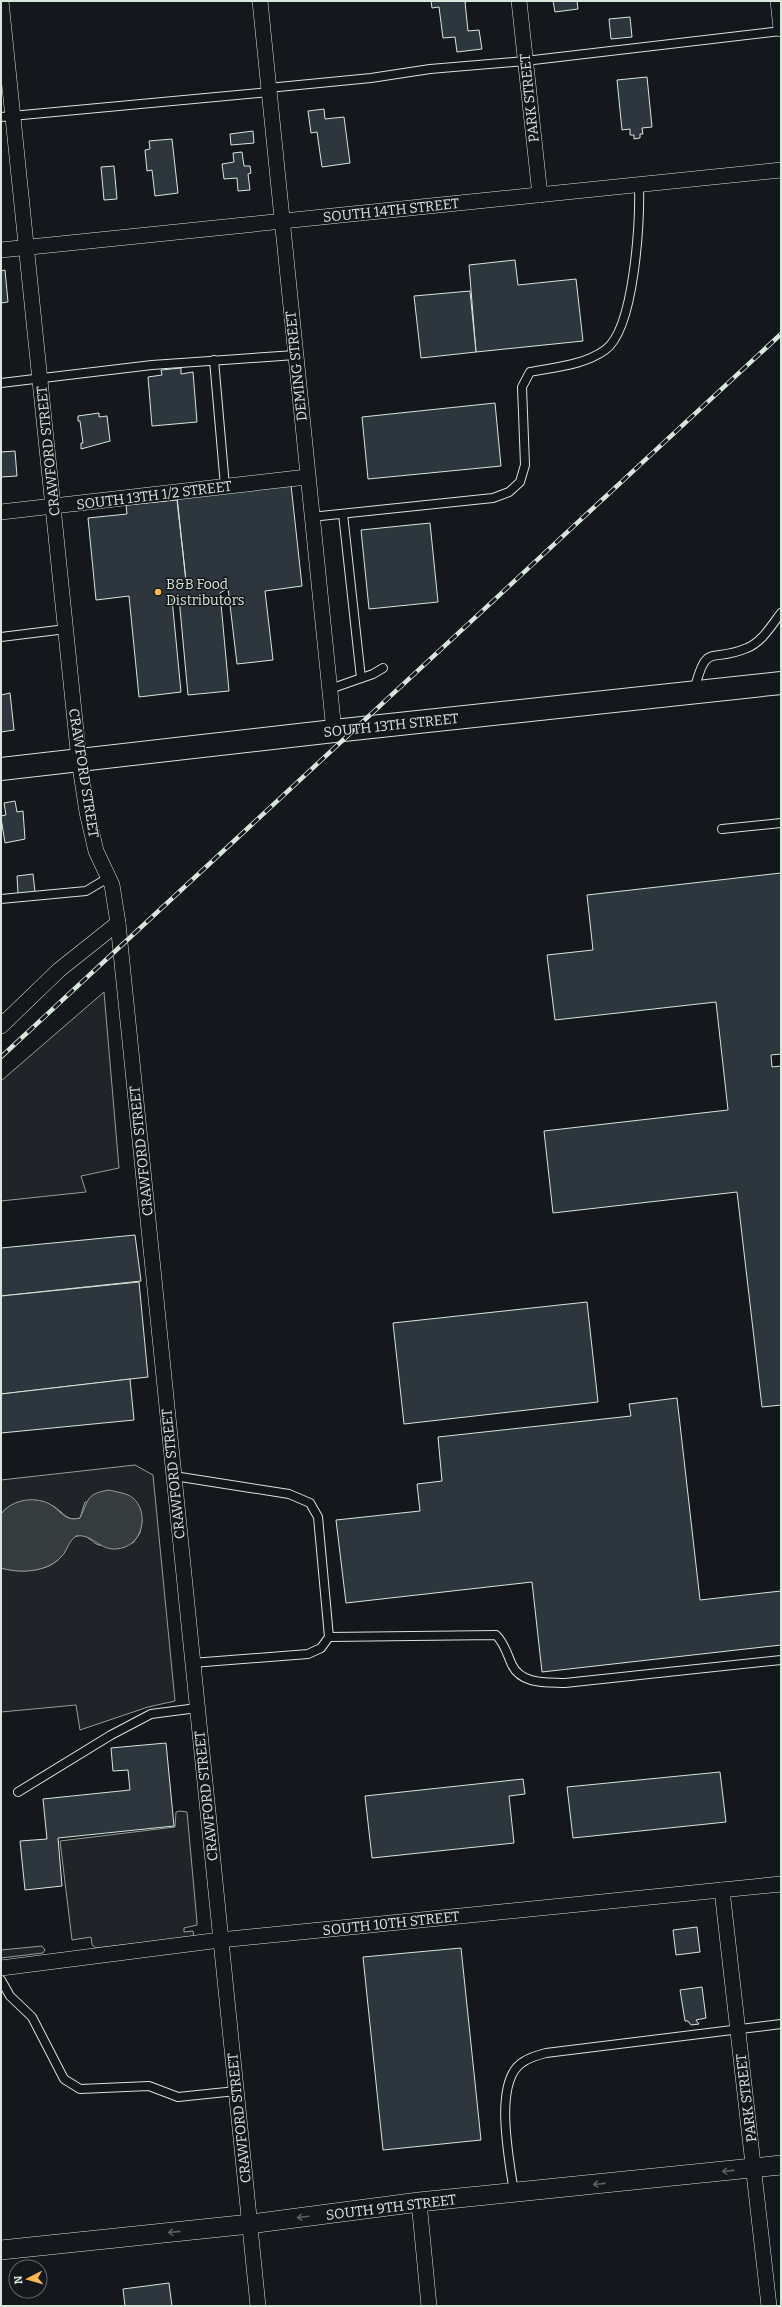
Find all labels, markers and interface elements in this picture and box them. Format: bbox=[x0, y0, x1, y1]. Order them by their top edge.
street label: PARK STREET bbox=[516, 53, 543, 143]
street label: SOUTH 14TH STREET bbox=[322, 195, 460, 226]
street label: DEMING STREET bbox=[282, 310, 311, 422]
street label: CRAWFORD STREET bbox=[33, 385, 64, 517]
street label: SOUTH 13TH 1/2 STREET bbox=[75, 478, 233, 513]
place label: B&B Food Distributors bbox=[166, 576, 244, 609]
marker: B&B Food Distributors bbox=[153, 587, 163, 597]
street label: CRAWFORD STREET bbox=[65, 707, 102, 839]
street label: SOUTH 13TH STREET bbox=[323, 710, 460, 741]
street label: CRAWFORD STREET bbox=[126, 1085, 157, 1217]
street label: CRAWFORD STREET bbox=[158, 1408, 189, 1540]
street label: CRAWFORD STREET bbox=[191, 1730, 222, 1862]
street label: SOUTH 10TH STREET bbox=[322, 1908, 460, 1939]
street label: CRAWFORD STREET bbox=[224, 2052, 255, 2184]
street label: PARK STREET bbox=[733, 2053, 760, 2143]
one-way arrow bbox=[722, 2167, 735, 2174]
one-way arrow bbox=[593, 2180, 606, 2188]
street label: SOUTH 9TH STREET bbox=[325, 2191, 457, 2224]
one-way arrow bbox=[297, 2213, 310, 2221]
one-way arrow bbox=[168, 2228, 181, 2236]
north arrow bbox=[8, 2259, 48, 2299]
text: N bbox=[12, 2275, 25, 2285]

